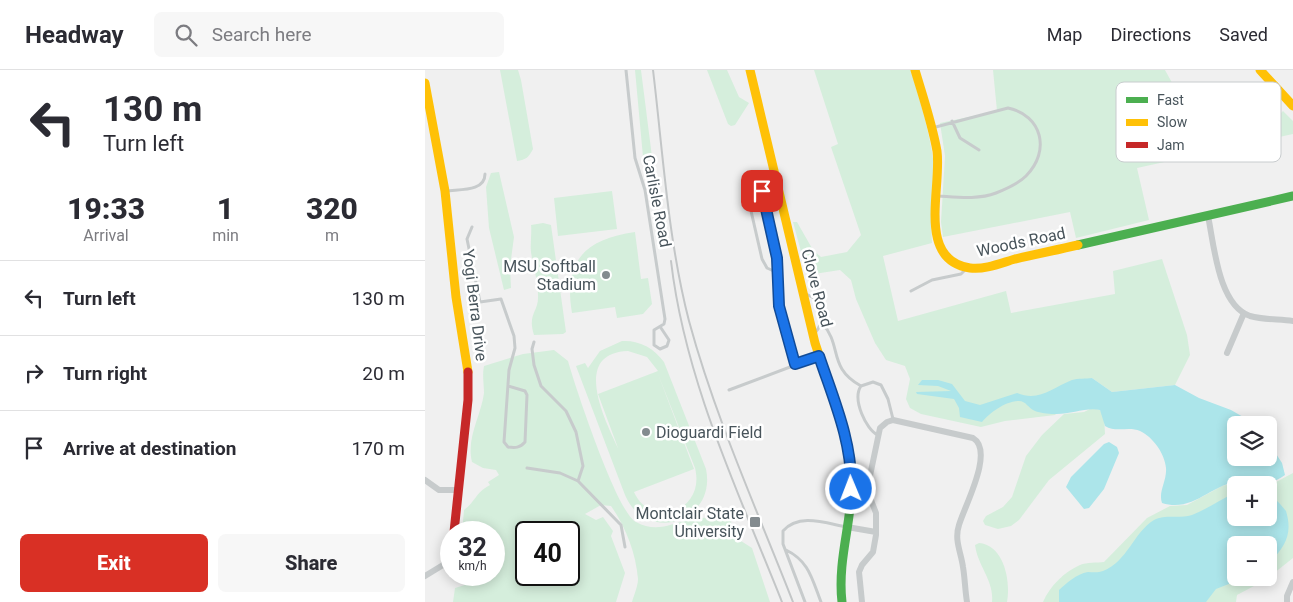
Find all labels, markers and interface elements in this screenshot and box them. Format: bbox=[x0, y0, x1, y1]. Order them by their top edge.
search box bbox=[154, 12, 504, 57]
text: Headway bbox=[25, 21, 124, 49]
icon: search bbox=[172, 21, 200, 49]
text: Search here bbox=[212, 23, 312, 46]
text: Map bbox=[1047, 24, 1082, 45]
text: Directions bbox=[1110, 24, 1191, 45]
text: Saved bbox=[1219, 24, 1268, 45]
legend bbox=[1116, 82, 1281, 162]
text: 130 m bbox=[103, 89, 202, 130]
icon: left bbox=[20, 90, 85, 155]
text: Fast bbox=[1157, 92, 1184, 108]
text: Slow bbox=[1157, 114, 1188, 130]
text: Turn left bbox=[103, 131, 184, 156]
text: Jam bbox=[1157, 137, 1185, 153]
street label: Carlisle Road bbox=[639, 153, 675, 249]
pin bbox=[741, 170, 783, 212]
icon: arrive bbox=[748, 177, 776, 205]
text: 19:33 bbox=[67, 191, 145, 226]
text: 1 bbox=[217, 191, 234, 226]
text: 320 bbox=[306, 191, 358, 226]
street label: Woods Road bbox=[975, 223, 1067, 261]
text: Arrival bbox=[83, 226, 129, 245]
text: min bbox=[212, 226, 239, 245]
text: m bbox=[325, 226, 339, 245]
street label: Clove Road bbox=[797, 247, 837, 329]
street label: Yogi Berra Drive bbox=[459, 248, 491, 362]
place label: MSU Softball Stadium bbox=[503, 257, 596, 294]
marker: MSU Softball Stadium bbox=[600, 269, 612, 281]
icon: left bbox=[20, 284, 48, 312]
text: Turn left bbox=[63, 287, 136, 310]
text: 130 m bbox=[352, 287, 405, 310]
icon: right bbox=[20, 359, 48, 387]
text: Turn right bbox=[63, 362, 147, 385]
text: 20 m bbox=[362, 362, 405, 385]
map controls bbox=[1227, 416, 1277, 586]
button: layers bbox=[1227, 416, 1277, 466]
place label: Dioguardi Field bbox=[656, 423, 762, 442]
marker: Dioguardi Field bbox=[640, 426, 652, 438]
icon: arrive bbox=[20, 434, 48, 462]
text: Arrive at destination bbox=[63, 437, 236, 460]
text: 170 m bbox=[352, 437, 405, 460]
position arrow bbox=[824, 462, 876, 514]
button: + bbox=[1227, 476, 1277, 526]
place label: Montclair State University bbox=[635, 504, 744, 541]
marker: Montclair State University bbox=[748, 515, 762, 529]
speed limit sign: 40 bbox=[515, 521, 580, 586]
text: 32 bbox=[458, 533, 487, 562]
button: Exit bbox=[20, 534, 208, 592]
button: Share bbox=[218, 534, 405, 592]
button: − bbox=[1227, 536, 1277, 586]
text: km/h bbox=[458, 559, 487, 573]

